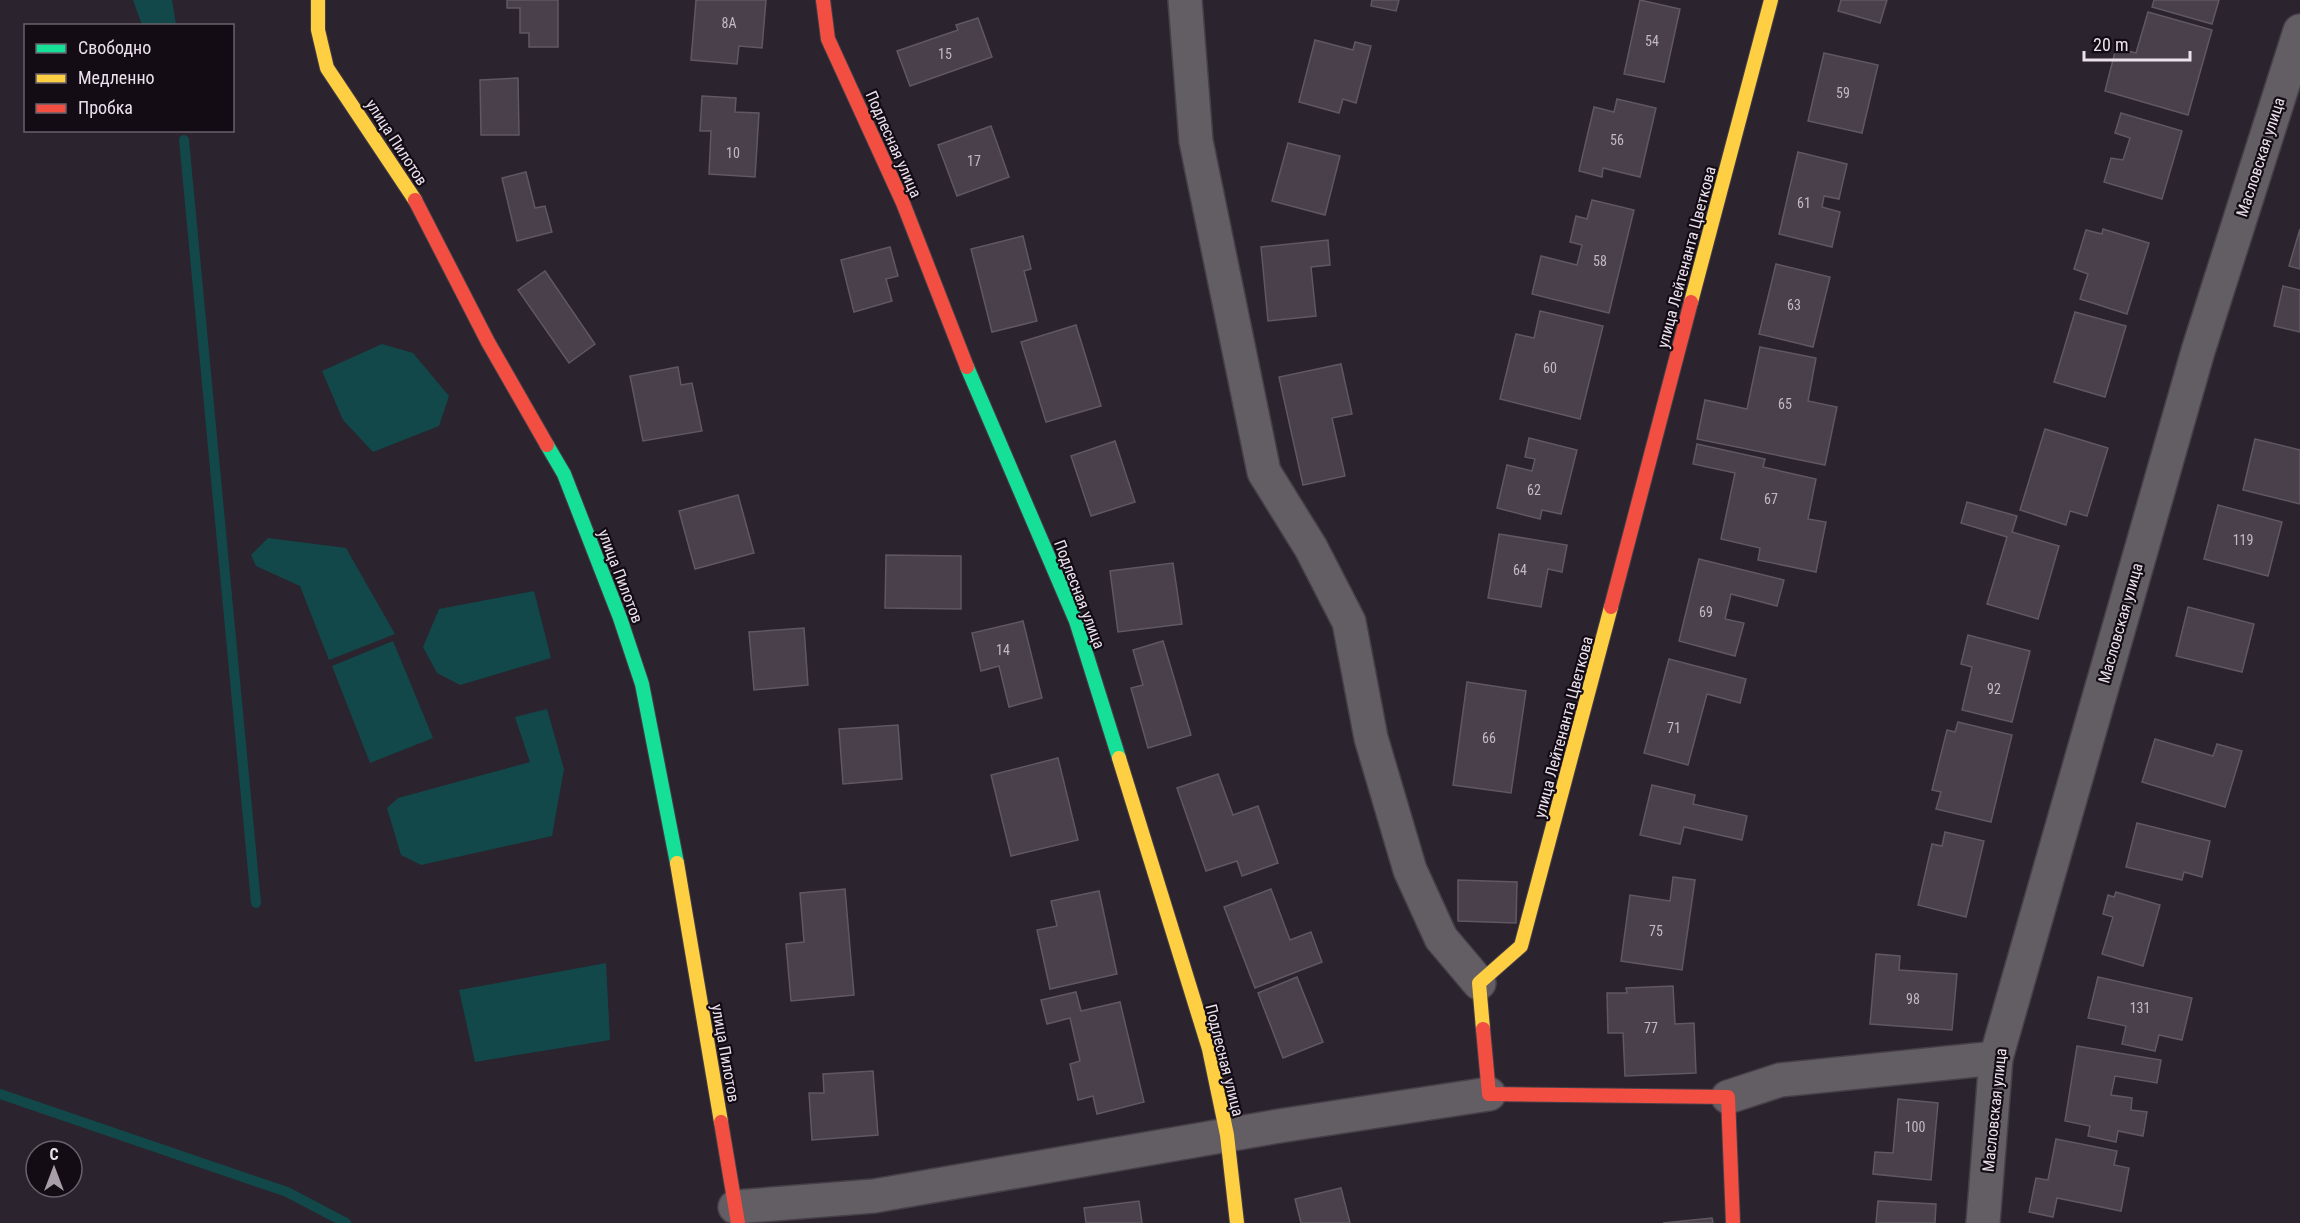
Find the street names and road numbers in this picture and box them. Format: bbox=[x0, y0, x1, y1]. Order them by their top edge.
street label: Подлесная улица bbox=[861, 88, 926, 201]
street label: Масловская улица bbox=[2232, 95, 2289, 219]
street label: улица Пилотов bbox=[362, 96, 432, 189]
street label: улица Лейтенанта Цветкова bbox=[1653, 164, 1720, 350]
street label: улица Пилотов bbox=[594, 527, 647, 626]
street label: Подлесная улица bbox=[1050, 537, 1109, 651]
street label: Масловская улица bbox=[2094, 561, 2147, 685]
street label: улица Лейтенанта Цветкова bbox=[1530, 634, 1597, 820]
street label: Подлесная улица bbox=[1201, 1002, 1248, 1118]
street label: улица Пилотов bbox=[708, 1003, 743, 1104]
street label: Масловская улица bbox=[1979, 1047, 2010, 1173]

